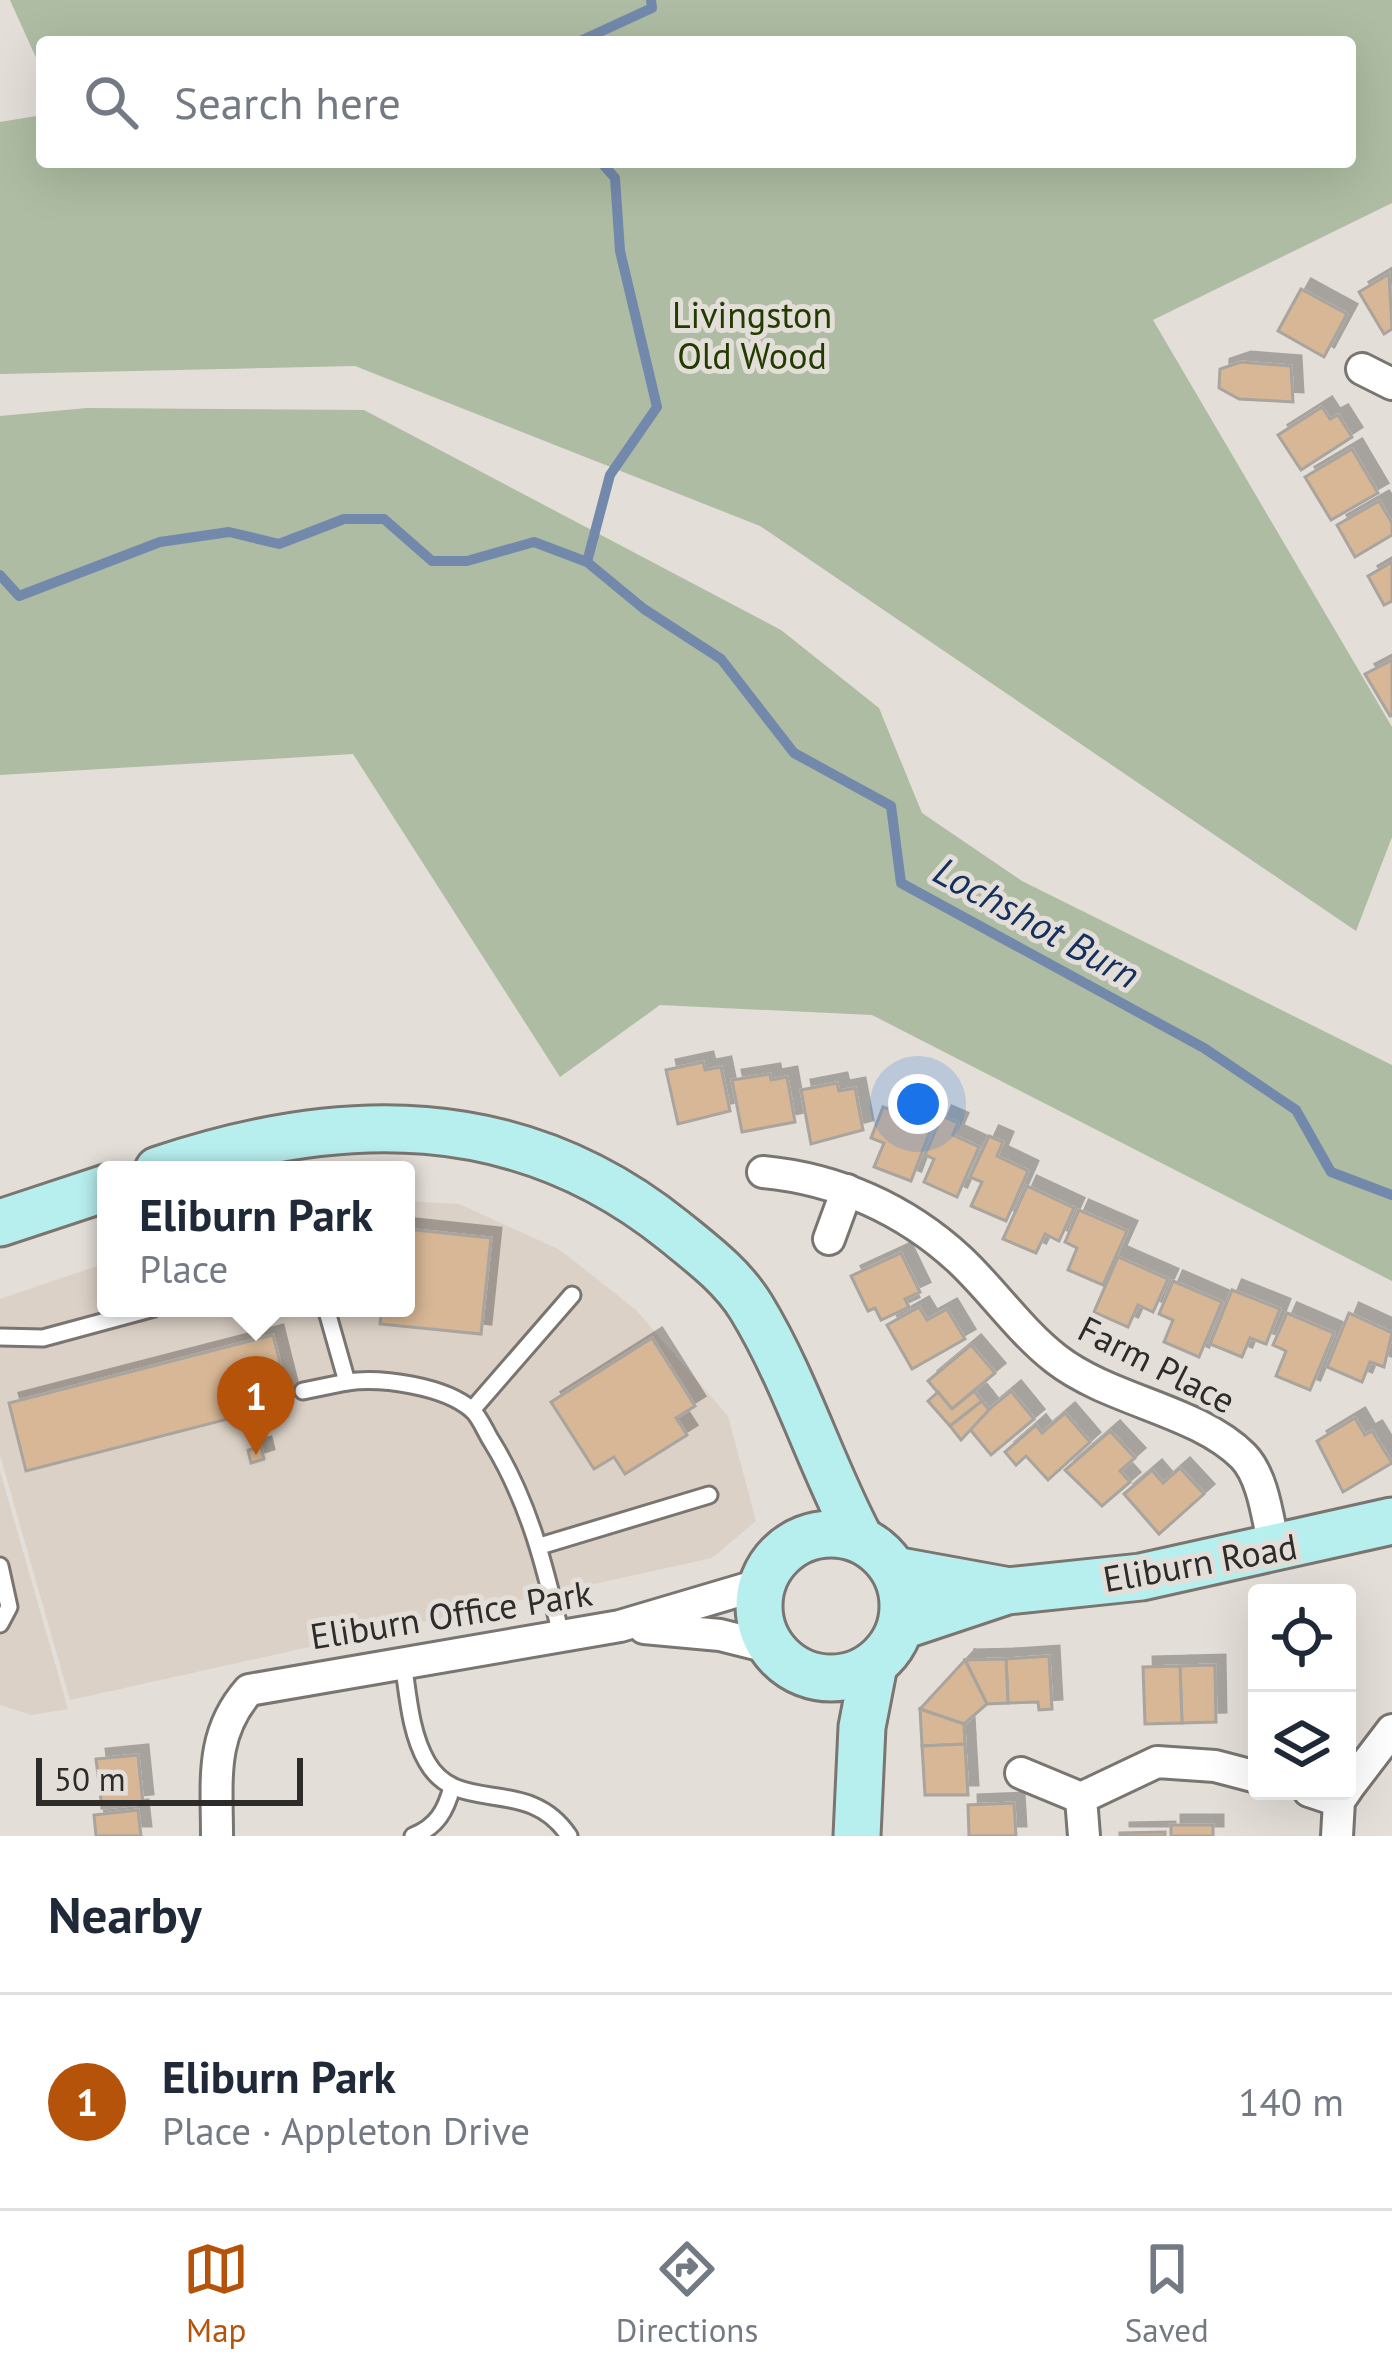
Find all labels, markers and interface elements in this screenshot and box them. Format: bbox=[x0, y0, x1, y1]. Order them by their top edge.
search box bbox=[36, 36, 1356, 168]
icon: search bbox=[78, 69, 144, 135]
text: Search here bbox=[174, 73, 401, 131]
park label: Livingston Old Wood bbox=[672, 291, 832, 379]
water label: Lochshot Burn bbox=[925, 845, 1149, 999]
your location bbox=[888, 1074, 948, 1134]
popup bbox=[97, 1161, 415, 1317]
text: Eliburn Park bbox=[139, 1185, 373, 1243]
text: Place bbox=[139, 1243, 228, 1294]
street label: Farm Place bbox=[1071, 1305, 1243, 1423]
pin: 1 bbox=[217, 1356, 295, 1455]
street label: Eliburn Road bbox=[1099, 1522, 1301, 1602]
street label: Eliburn Office Park bbox=[307, 1569, 595, 1659]
map controls bbox=[1248, 1584, 1356, 1800]
button: locate bbox=[1248, 1584, 1356, 1692]
button: layers bbox=[1248, 1692, 1356, 1800]
scale bar bbox=[36, 1752, 303, 1805]
text: 50 m bbox=[54, 1757, 126, 1800]
text: Nearby bbox=[48, 1881, 202, 1947]
text: Eliburn Park bbox=[162, 2047, 396, 2105]
text: 1 bbox=[76, 2076, 98, 2127]
text: 140 m bbox=[1238, 2076, 1344, 2127]
text: Place · Appleton Drive bbox=[162, 2105, 530, 2156]
tab: Map bbox=[183, 2236, 249, 2351]
tab: Directions bbox=[616, 2236, 758, 2351]
tab: Saved bbox=[1125, 2236, 1209, 2351]

